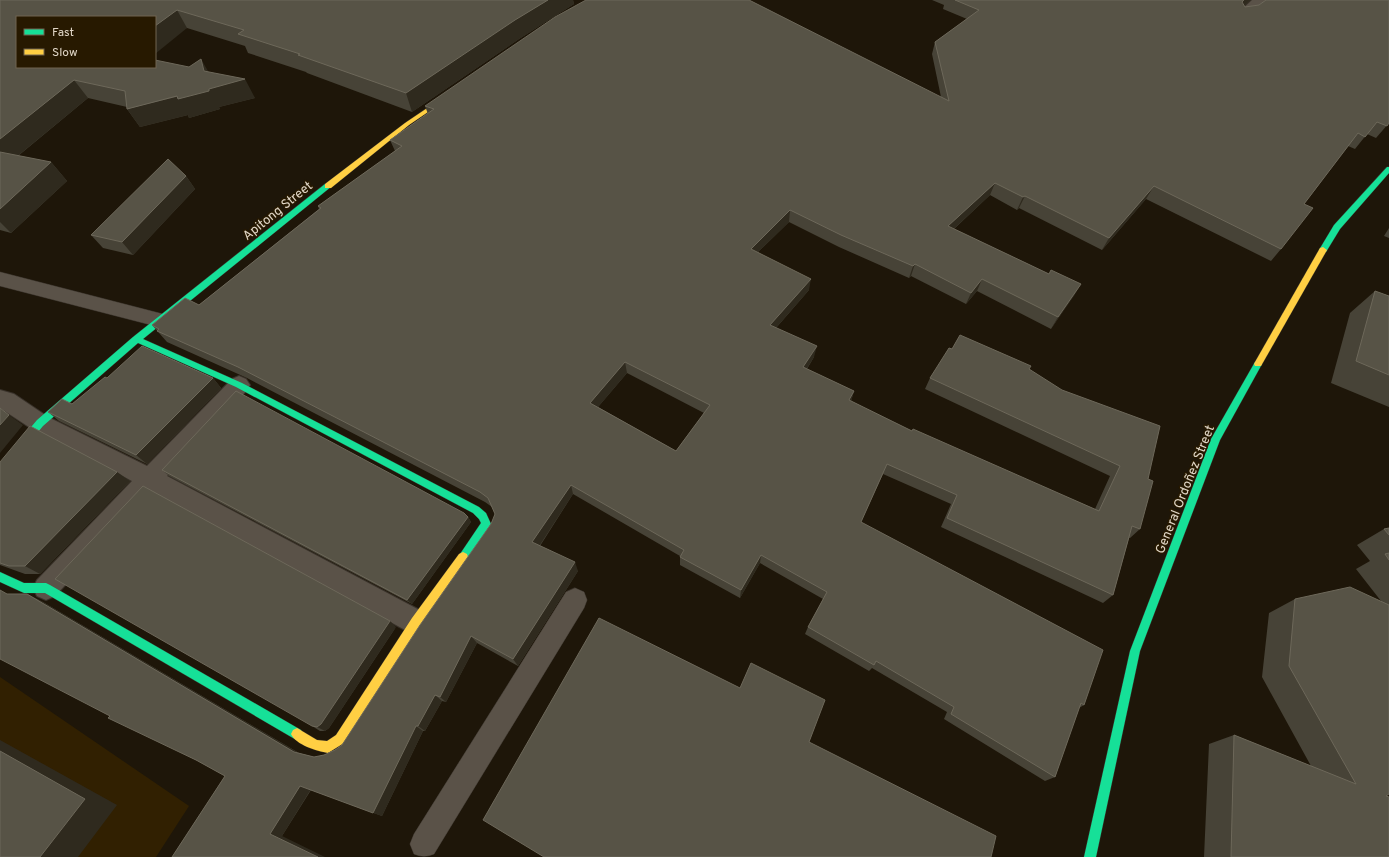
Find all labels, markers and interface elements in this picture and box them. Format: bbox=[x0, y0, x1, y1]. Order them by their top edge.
legend bbox=[16, 16, 156, 68]
text: Fast bbox=[52, 25, 74, 41]
text: Slow bbox=[52, 45, 78, 61]
street label: Apitong Street bbox=[240, 178, 316, 245]
street label: General Ordoñez Street bbox=[1153, 423, 1219, 556]

